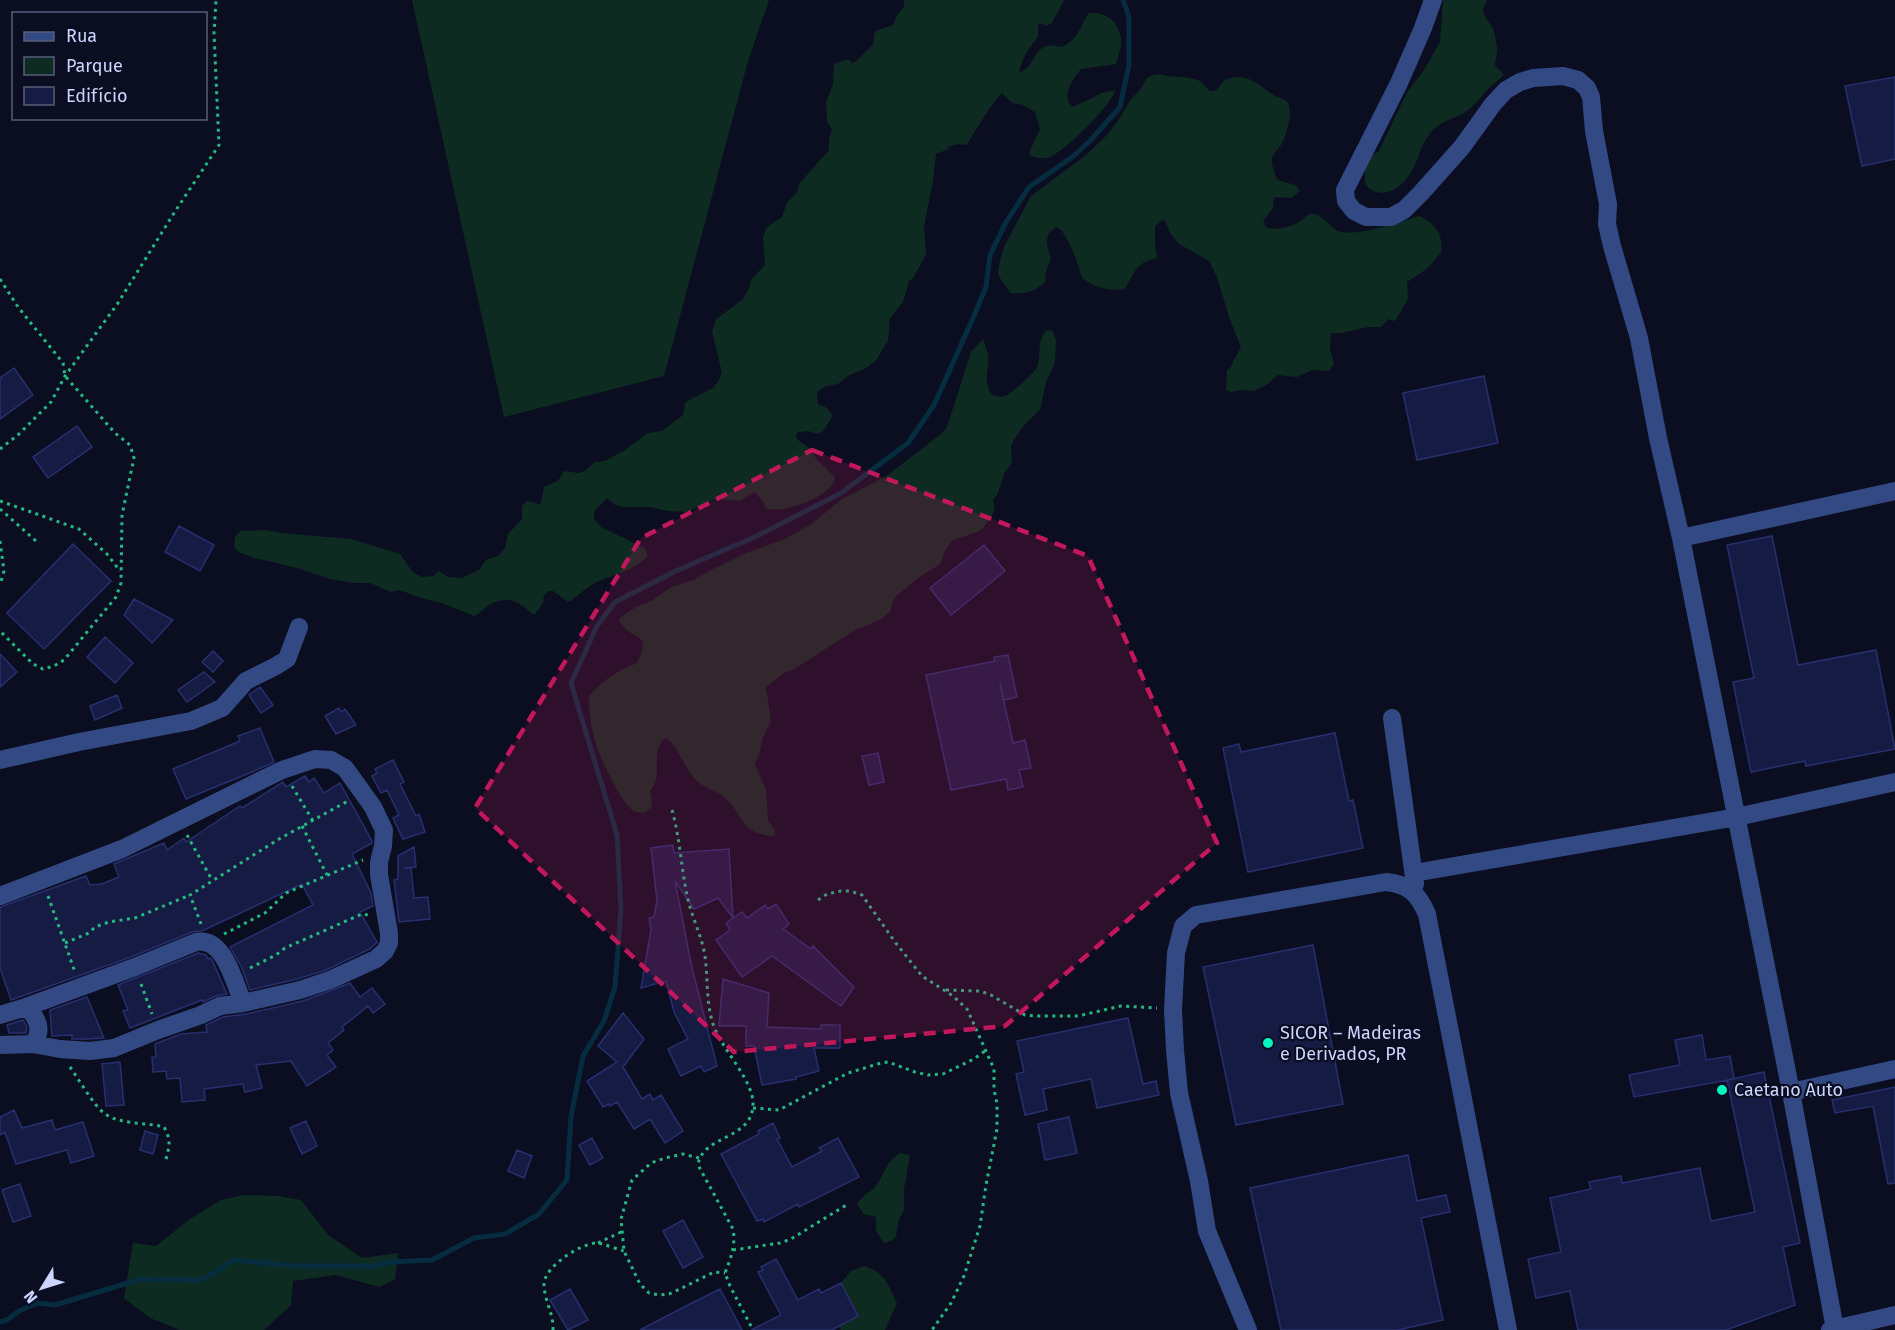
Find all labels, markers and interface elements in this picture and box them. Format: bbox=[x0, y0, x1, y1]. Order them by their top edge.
legend bbox=[12, 12, 207, 120]
text: Rua bbox=[66, 25, 97, 47]
text: Parque bbox=[66, 55, 123, 77]
text: Edifício bbox=[66, 85, 128, 107]
place label: SICOR – Madeiras e Derivados, PR bbox=[1280, 1022, 1421, 1065]
marker: SICOR – Madeiras e Derivados, PR bbox=[1261, 1036, 1275, 1050]
place label: Caetano Auto bbox=[1734, 1079, 1843, 1101]
marker: Caetano Auto bbox=[1715, 1083, 1729, 1097]
north arrow bbox=[12, 1258, 72, 1318]
text: N bbox=[20, 1287, 41, 1307]

